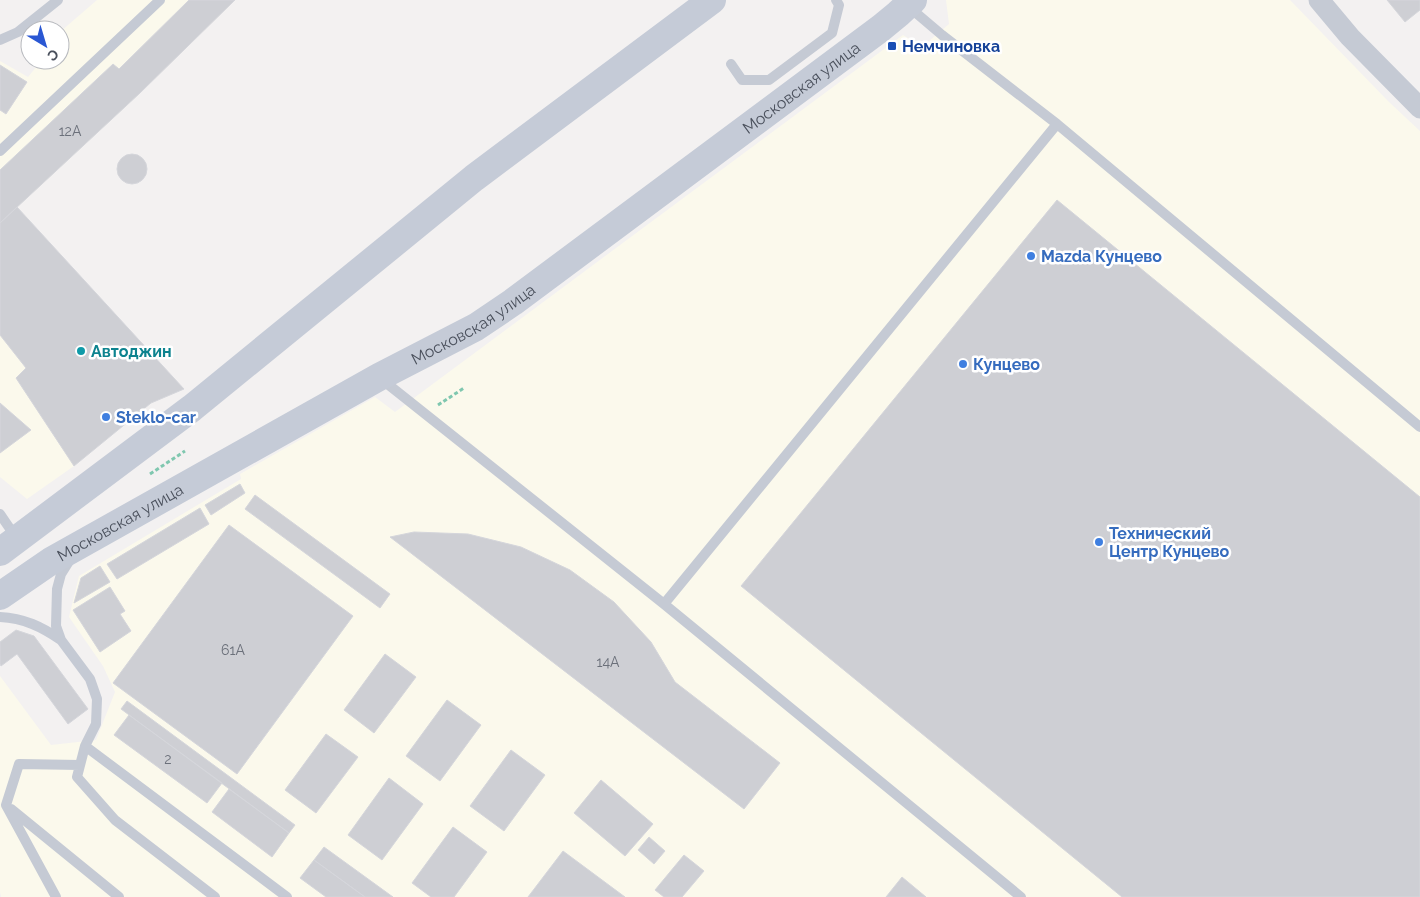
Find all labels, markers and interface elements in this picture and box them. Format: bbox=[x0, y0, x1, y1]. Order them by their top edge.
north arrow bbox=[20, 20, 70, 70]
place label: Немчиновка bbox=[902, 37, 1000, 56]
street label: Московская улица bbox=[739, 38, 864, 137]
marker: Немчиновка bbox=[886, 40, 898, 52]
text: С bbox=[44, 46, 62, 65]
house number: 12А bbox=[59, 123, 82, 139]
place label: Mazda Кунцево bbox=[1041, 247, 1162, 266]
marker: Mazda Кунцево bbox=[1025, 250, 1037, 262]
street label: Московская улица bbox=[408, 279, 539, 368]
place label: Автоджин bbox=[91, 342, 172, 361]
marker: Автоджин bbox=[75, 345, 87, 357]
place label: Кунцево bbox=[973, 355, 1040, 374]
marker: Кунцево bbox=[957, 358, 969, 370]
place label: Steklo-car bbox=[116, 408, 196, 427]
marker: Steklo-car bbox=[100, 411, 112, 423]
street label: Московская улица bbox=[54, 479, 186, 565]
place label: Технический Центр Кунцево bbox=[1109, 524, 1230, 561]
marker: Технический Центр Кунцево bbox=[1093, 536, 1105, 548]
house number: 61А bbox=[221, 642, 245, 658]
house number: 14А bbox=[596, 654, 620, 670]
house number: 2 bbox=[164, 751, 172, 767]

